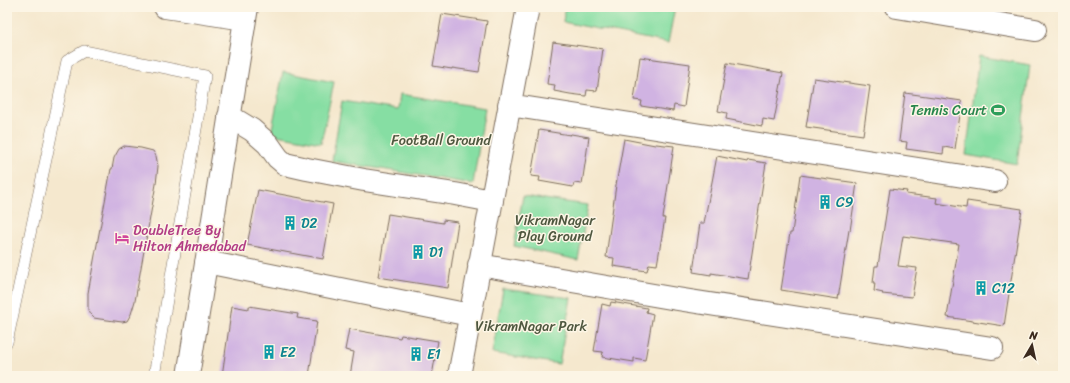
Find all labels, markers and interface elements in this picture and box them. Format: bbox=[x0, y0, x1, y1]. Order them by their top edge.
place label: Tennis Court bbox=[910, 98, 987, 123]
sports icon: Tennis Court bbox=[990, 102, 1006, 118]
park label: FootBall Ground bbox=[391, 128, 492, 153]
place label: C9 bbox=[836, 190, 854, 215]
building icon: C9 bbox=[817, 194, 833, 210]
park label: VikramNagar Play Ground bbox=[515, 208, 596, 249]
place label: D2 bbox=[301, 211, 317, 236]
building icon: D2 bbox=[282, 215, 298, 231]
place label: DoubleTree By Hilton Ahmedabad bbox=[133, 218, 247, 259]
hotel icon: DoubleTree By Hilton Ahmedabad bbox=[114, 230, 130, 246]
place label: D1 bbox=[429, 240, 443, 265]
building icon: D1 bbox=[410, 244, 426, 260]
place label: C12 bbox=[992, 276, 1015, 301]
building icon: C12 bbox=[973, 280, 989, 296]
park label: VikramNagar Park bbox=[475, 314, 587, 339]
north arrow bbox=[1012, 325, 1052, 365]
text: N bbox=[1027, 325, 1039, 346]
place label: E2 bbox=[280, 340, 296, 365]
place label: E1 bbox=[427, 342, 441, 367]
building icon: E2 bbox=[261, 344, 277, 360]
building icon: E1 bbox=[408, 346, 424, 362]

